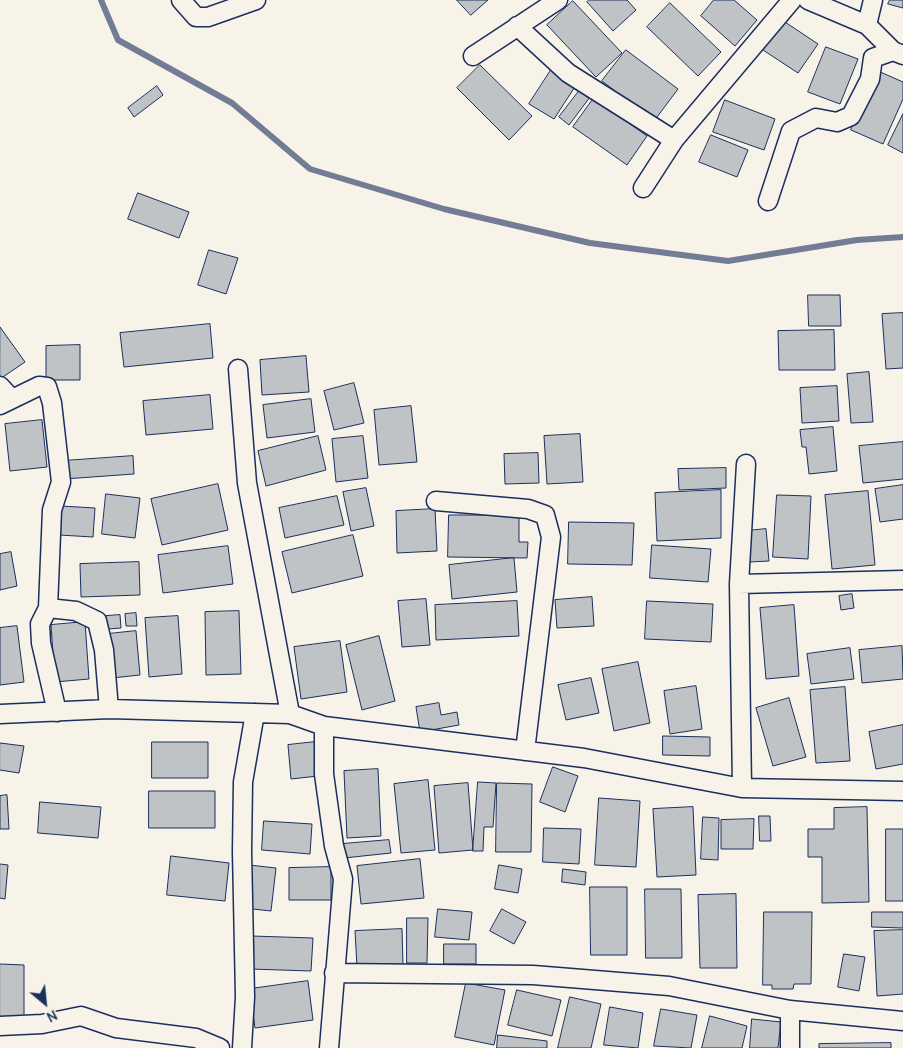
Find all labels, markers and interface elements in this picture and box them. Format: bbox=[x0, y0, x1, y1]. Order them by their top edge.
north arrow bbox=[20, 978, 70, 1028]
text: N bbox=[44, 1006, 61, 1026]

